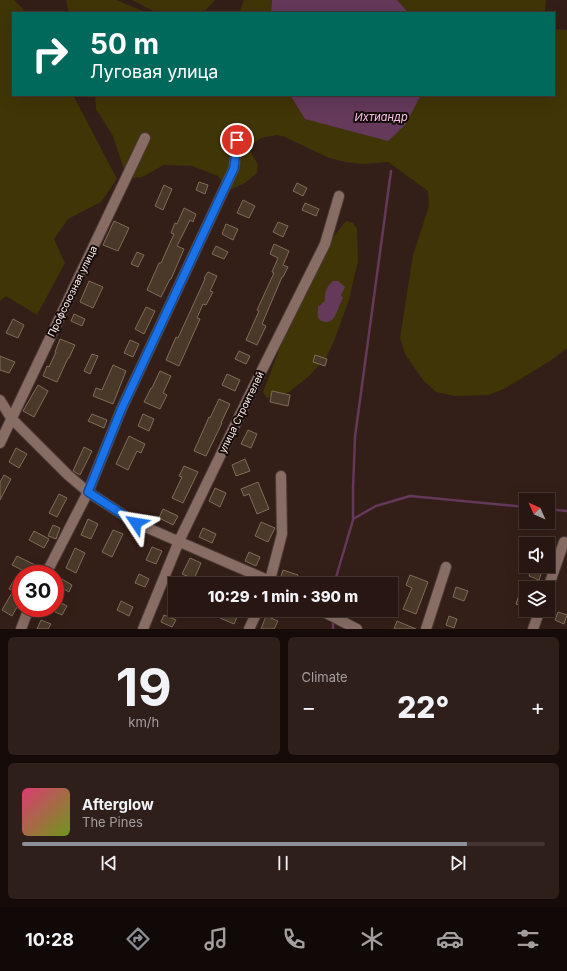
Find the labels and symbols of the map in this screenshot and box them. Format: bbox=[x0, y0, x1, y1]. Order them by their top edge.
water label: Ихтиандр bbox=[354, 110, 408, 124]
pin bbox=[220, 123, 254, 157]
street label: Профсоюзная улица bbox=[45, 244, 99, 338]
street label: улица Строителей bbox=[216, 369, 266, 455]
north arrow bbox=[519, 493, 555, 529]
position arrow bbox=[115, 502, 157, 544]
speed limit sign: 30 bbox=[12, 565, 64, 617]

